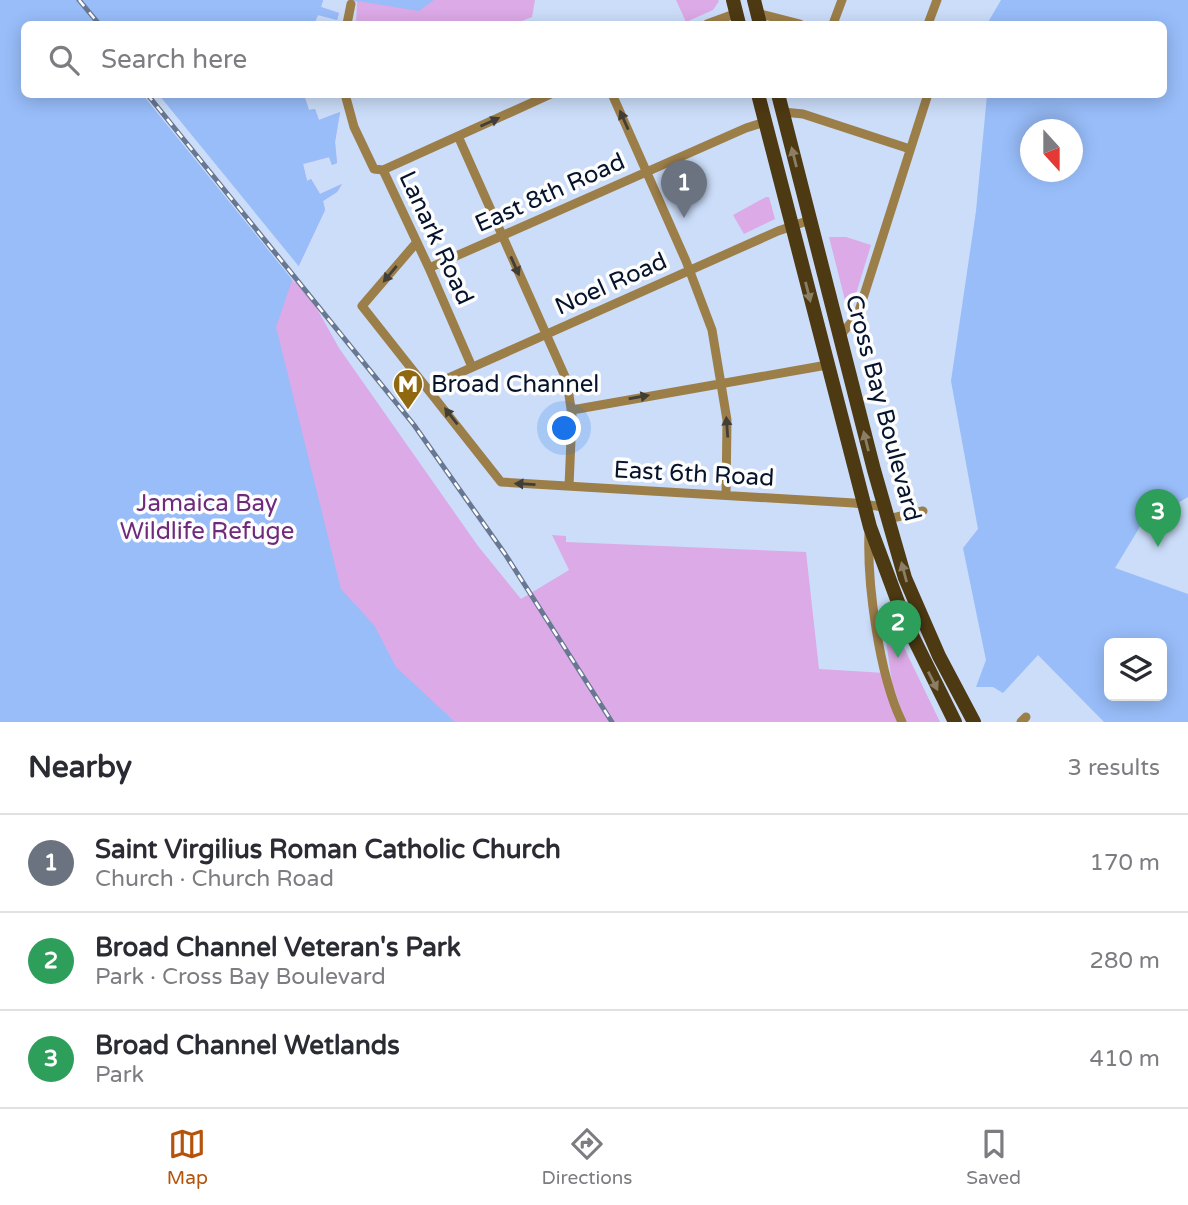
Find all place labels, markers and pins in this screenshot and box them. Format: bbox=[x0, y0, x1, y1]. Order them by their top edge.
pin: 1 bbox=[661, 160, 707, 218]
metro station icon: Broad Channel bbox=[391, 367, 425, 411]
place label: Broad Channel bbox=[431, 370, 599, 399]
pin: 3 bbox=[1135, 489, 1181, 547]
pin: 2 bbox=[875, 600, 921, 658]

